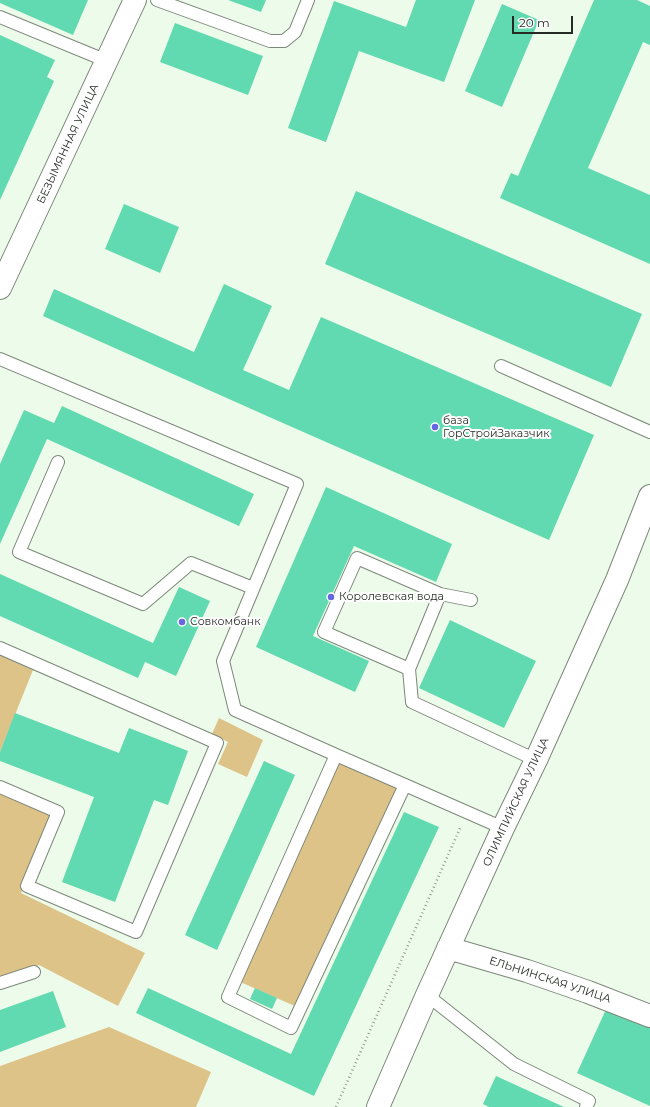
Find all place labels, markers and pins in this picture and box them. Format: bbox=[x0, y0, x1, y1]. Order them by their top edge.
place label: база ГорСтройЗаказчик bbox=[443, 414, 550, 440]
marker: база ГорСтройЗаказчик bbox=[430, 422, 440, 432]
place label: Королевская вода bbox=[339, 590, 444, 604]
marker: Королевская вода bbox=[326, 592, 336, 602]
place label: Совкомбанк bbox=[190, 615, 261, 629]
marker: Совкомбанк bbox=[177, 617, 187, 627]

